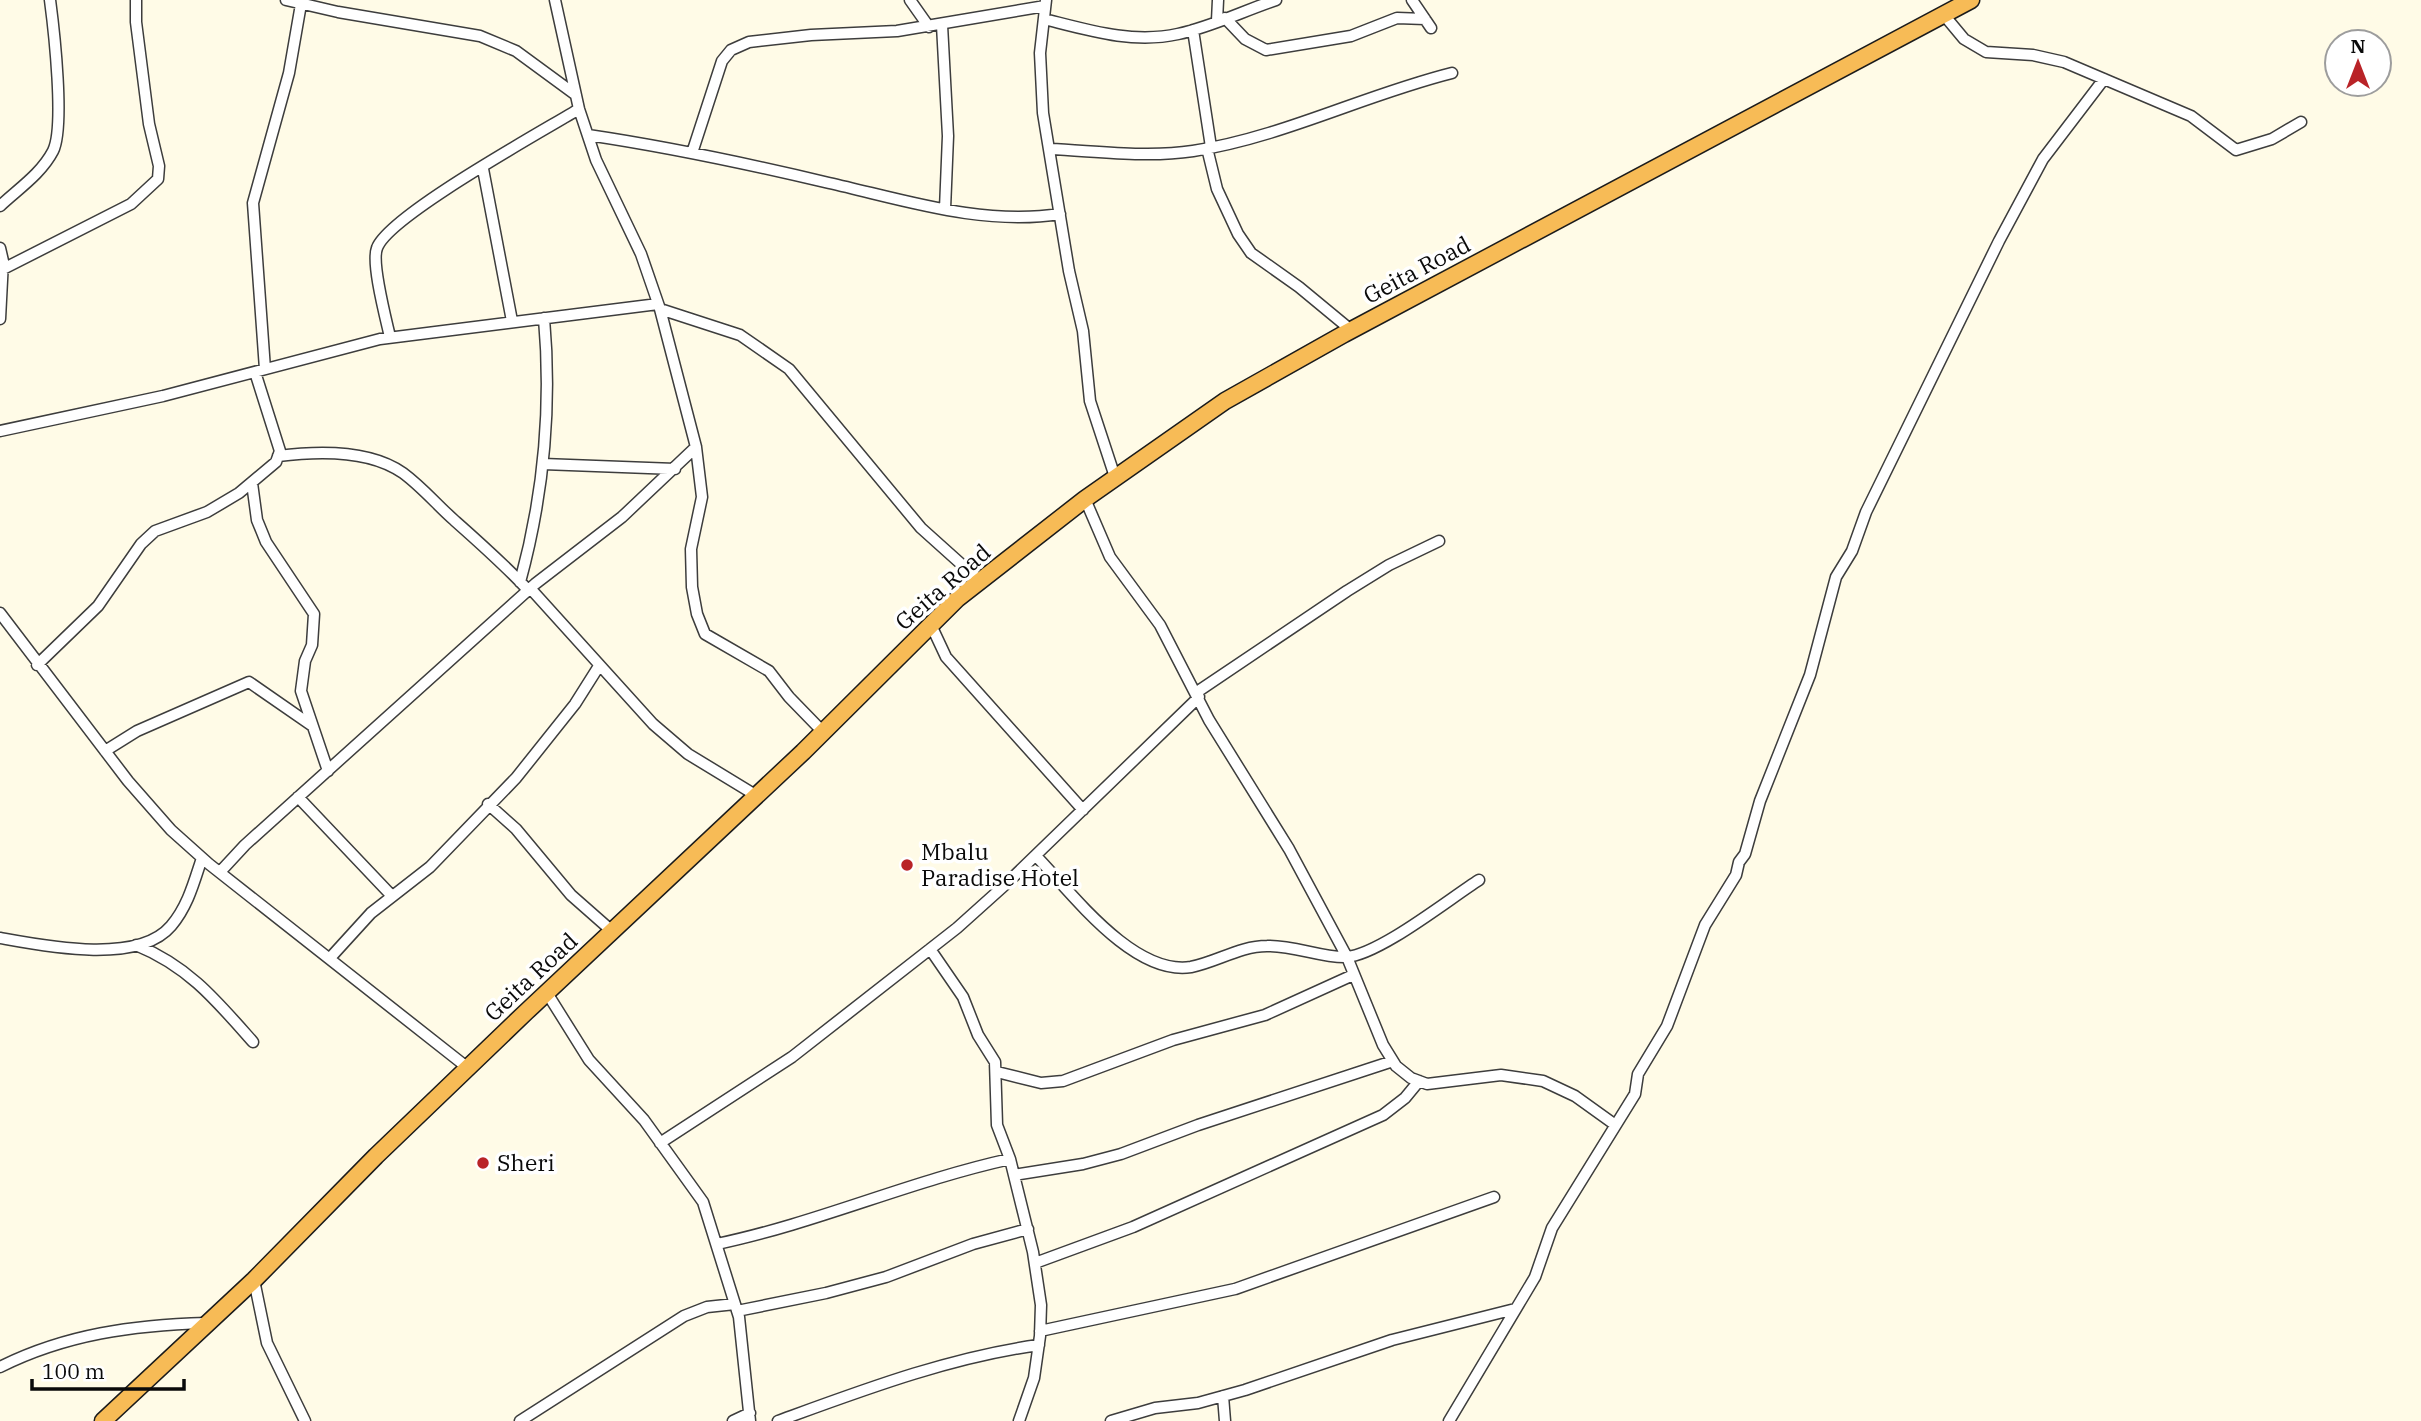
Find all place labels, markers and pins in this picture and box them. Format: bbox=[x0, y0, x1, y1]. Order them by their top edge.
place label: Mbalu Paradise Hotel bbox=[921, 836, 1079, 892]
marker: Mbalu Paradise Hotel bbox=[899, 857, 915, 873]
place label: Sheri bbox=[497, 1147, 555, 1177]
marker: Sheri bbox=[475, 1155, 491, 1171]

